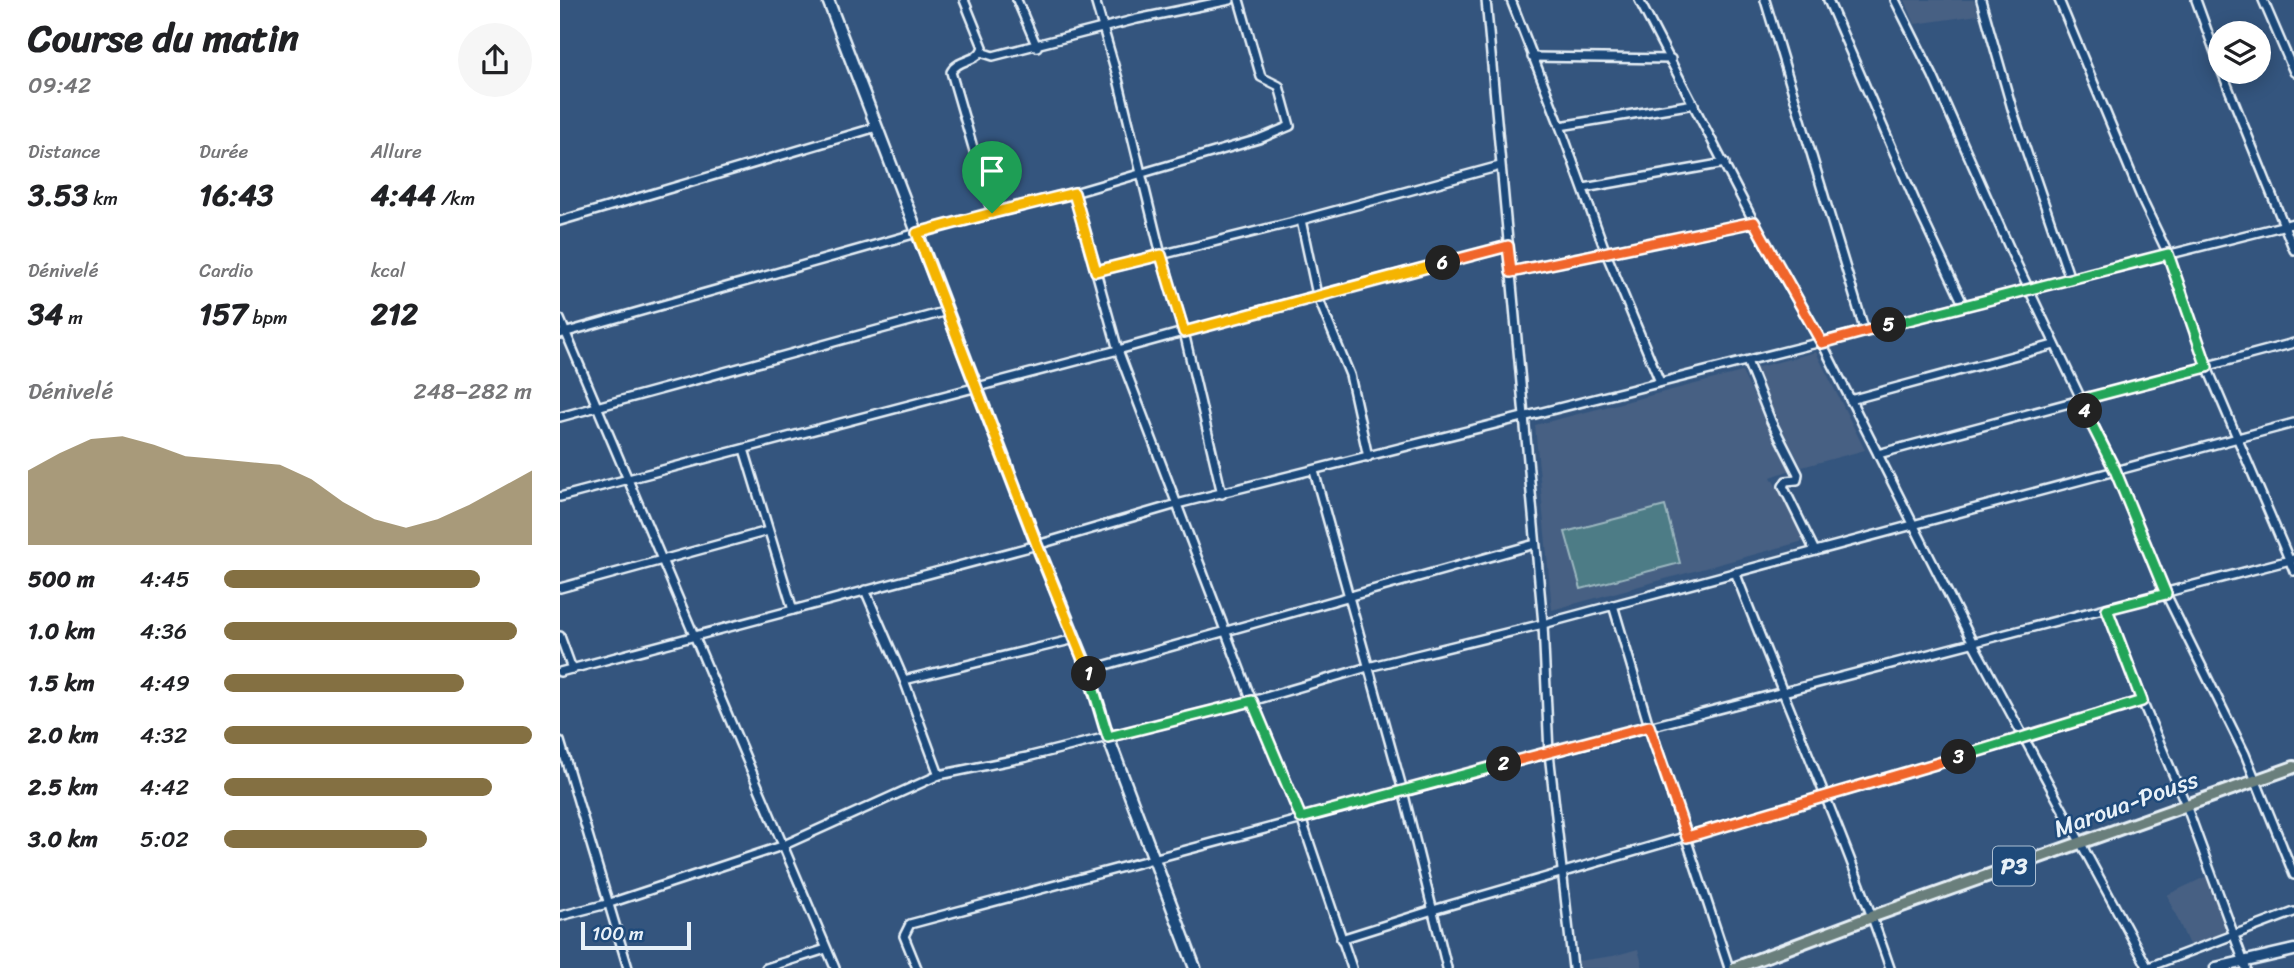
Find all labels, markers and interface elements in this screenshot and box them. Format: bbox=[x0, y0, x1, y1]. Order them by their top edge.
text: Course du matin bbox=[28, 5, 299, 72]
map controls bbox=[2208, 21, 2271, 84]
button: layers bbox=[2208, 21, 2271, 84]
button: share bbox=[458, 23, 532, 97]
text: 09:42 bbox=[28, 65, 91, 106]
text: Distance bbox=[28, 135, 100, 168]
text: Durée bbox=[199, 135, 248, 168]
text: Allure bbox=[371, 135, 422, 168]
pin bbox=[962, 141, 1022, 213]
icon: arrive bbox=[973, 152, 1011, 190]
text: 3.53 bbox=[28, 168, 88, 222]
text: 16:43 bbox=[199, 168, 274, 222]
text: 4:44 bbox=[371, 168, 436, 222]
text: km bbox=[88, 182, 118, 215]
text: /km bbox=[436, 182, 475, 215]
pin: 6 bbox=[1426, 246, 1460, 280]
text: 6 bbox=[1437, 246, 1448, 279]
text: Dénivelé bbox=[28, 254, 98, 287]
text: Cardio bbox=[199, 254, 253, 287]
text: kcal bbox=[371, 254, 405, 287]
text: 34 bbox=[28, 287, 63, 341]
text: 157 bbox=[199, 287, 248, 341]
text: 212 bbox=[371, 287, 418, 341]
text: m bbox=[63, 301, 83, 334]
text: bpm bbox=[248, 301, 288, 334]
pin: 5 bbox=[1872, 308, 1906, 342]
text: 5 bbox=[1883, 308, 1894, 341]
text: Dénivelé bbox=[28, 371, 113, 412]
text: 248–282 m bbox=[413, 371, 532, 412]
pin: 4 bbox=[2068, 394, 2102, 428]
text: 4 bbox=[2079, 394, 2090, 427]
text: 500 m bbox=[28, 559, 95, 600]
text: 4:45 bbox=[140, 559, 190, 600]
text: 1.0 km bbox=[28, 611, 95, 652]
text: 4:36 bbox=[140, 611, 187, 652]
pin: 1 bbox=[1072, 656, 1106, 692]
text: 1 bbox=[1084, 657, 1093, 690]
text: 1.5 km bbox=[28, 663, 95, 704]
text: 4:49 bbox=[140, 663, 190, 704]
text: 2.0 km bbox=[28, 715, 99, 756]
text: 4:32 bbox=[140, 715, 187, 756]
pin: 3 bbox=[1942, 740, 1976, 774]
text: 3 bbox=[1953, 740, 1964, 773]
pin: 2 bbox=[1486, 746, 1522, 782]
text: 2 bbox=[1498, 747, 1509, 780]
street label: Maroua-Pouss bbox=[2048, 758, 2204, 850]
text: 2.5 km bbox=[28, 767, 98, 808]
text: 4:42 bbox=[140, 767, 189, 808]
text: 3.0 km bbox=[28, 819, 98, 860]
text: 5:02 bbox=[140, 819, 189, 860]
road number: P3 bbox=[1993, 846, 2035, 886]
text: 100 m bbox=[592, 917, 644, 950]
scale bar bbox=[581, 919, 691, 951]

